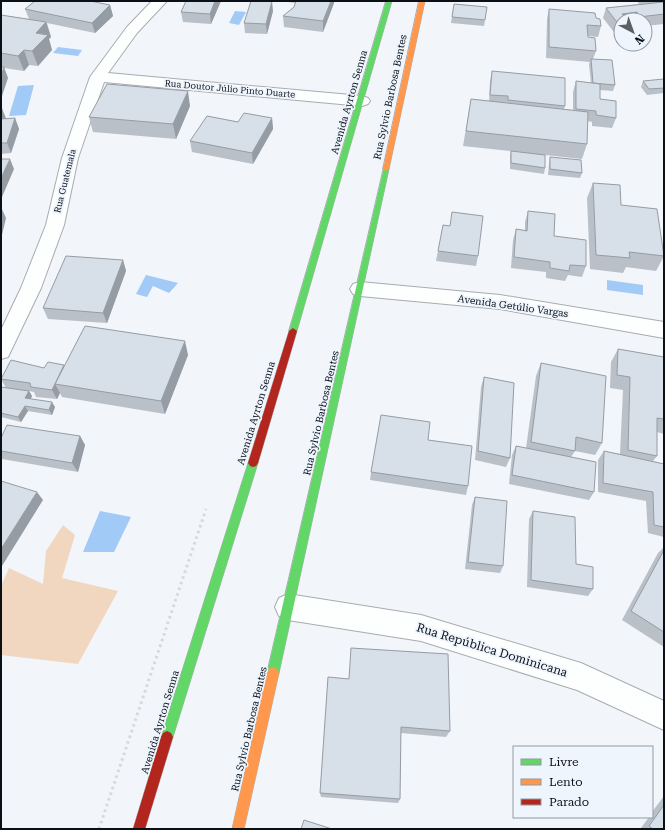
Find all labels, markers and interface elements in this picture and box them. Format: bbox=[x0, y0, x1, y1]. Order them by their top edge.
north arrow bbox=[613, 12, 653, 52]
text: N bbox=[631, 31, 647, 47]
street label: Rua Sylvio Barbosa Bentes bbox=[371, 33, 409, 161]
street label: Avenida Ayrton Senna bbox=[329, 48, 369, 155]
street label: Rua Doutor Júlio Pinto Duarte bbox=[164, 78, 296, 100]
street label: Rua Guatemala bbox=[52, 148, 78, 214]
street label: Avenida Getúlio Vargas bbox=[457, 293, 569, 319]
street label: Rua Sylvio Barbosa Bentes bbox=[301, 349, 341, 476]
street label: Avenida Ayrton Senna bbox=[235, 359, 277, 466]
street label: Rua República Dominicana bbox=[415, 620, 570, 680]
street label: Rua Sylvio Barbosa Bentes bbox=[229, 665, 269, 792]
street label: Avenida Ayrton Senna bbox=[139, 668, 181, 775]
legend bbox=[513, 746, 653, 818]
text: Livre bbox=[549, 755, 579, 769]
text: Lento bbox=[549, 775, 583, 789]
text: Parado bbox=[549, 795, 589, 809]

